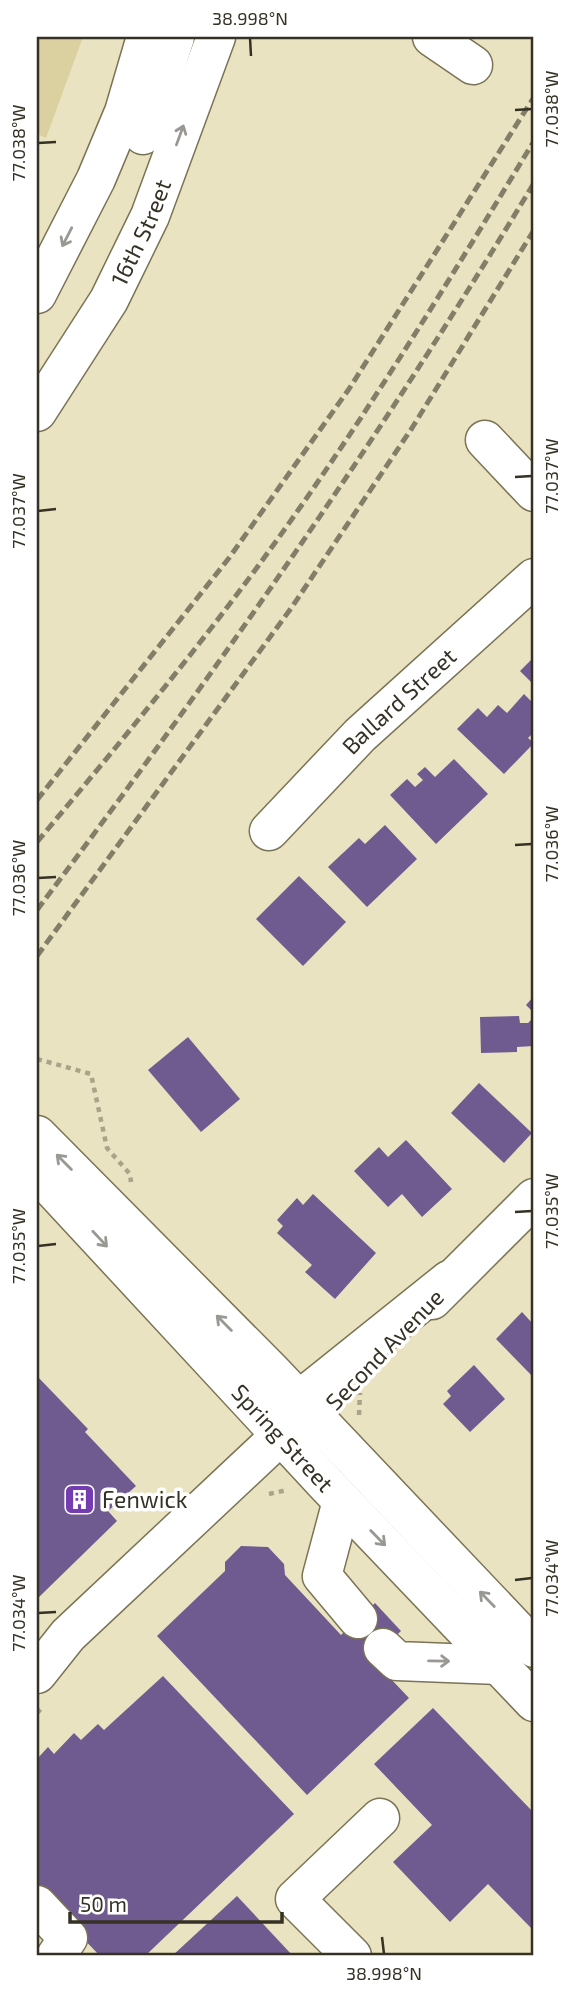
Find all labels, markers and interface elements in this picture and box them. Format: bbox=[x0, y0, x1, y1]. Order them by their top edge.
text: 38.998°N bbox=[212, 7, 288, 29]
text: 77.038°W bbox=[540, 70, 562, 148]
text: 77.038°W bbox=[7, 104, 29, 182]
one-way arrow bbox=[174, 125, 187, 147]
street label: 16th Street bbox=[104, 175, 176, 290]
one-way arrow bbox=[59, 226, 73, 247]
text: 77.037°W bbox=[540, 438, 562, 514]
text: 77.037°W bbox=[7, 473, 29, 549]
street label: Ballard Street bbox=[336, 641, 462, 760]
text: 77.036°W bbox=[540, 806, 562, 882]
text: 77.036°W bbox=[7, 840, 29, 916]
one-way arrow bbox=[55, 1153, 72, 1170]
text: 77.035°W bbox=[540, 1173, 562, 1249]
text: 77.035°W bbox=[7, 1208, 29, 1284]
one-way arrow bbox=[92, 1230, 109, 1247]
street label: Second Avenue bbox=[319, 1283, 449, 1415]
one-way arrow bbox=[215, 1315, 232, 1332]
street label: Spring Street bbox=[226, 1378, 340, 1497]
building icon: Fenwick bbox=[62, 1482, 96, 1516]
place label: Fenwick bbox=[102, 1485, 188, 1513]
one-way arrow bbox=[370, 1529, 387, 1546]
text: 77.034°W bbox=[540, 1539, 562, 1617]
text: 77.034°W bbox=[7, 1574, 29, 1652]
one-way arrow bbox=[479, 1591, 496, 1608]
one-way arrow bbox=[427, 1655, 450, 1668]
scale bar bbox=[70, 1881, 282, 1925]
text: 50 m bbox=[80, 1891, 127, 1916]
text: 38.998°N bbox=[346, 1962, 422, 1984]

